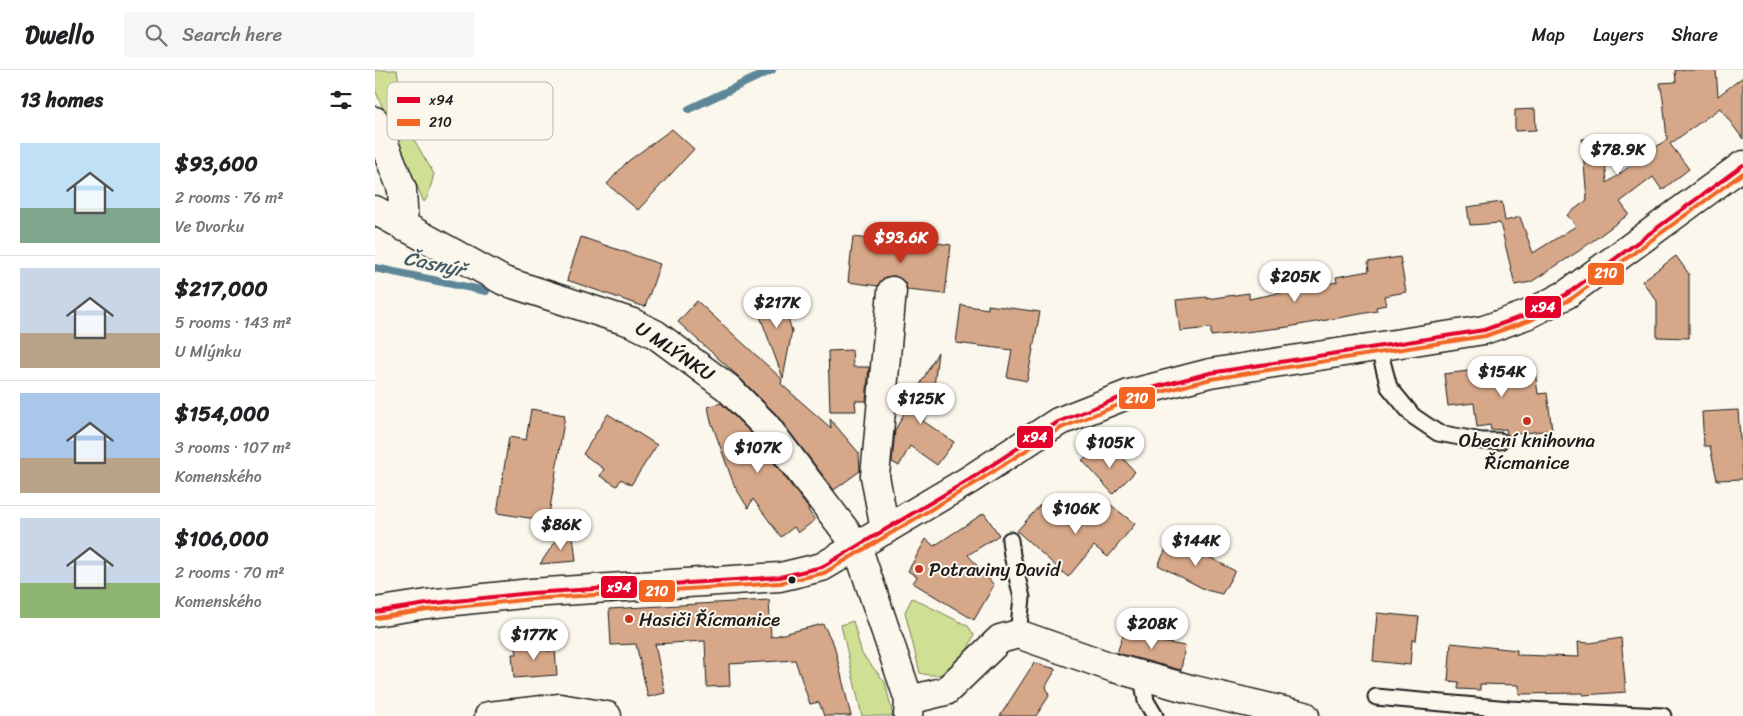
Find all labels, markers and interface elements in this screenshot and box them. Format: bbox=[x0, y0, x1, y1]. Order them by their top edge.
search box bbox=[124, 12, 474, 57]
text: Dwello bbox=[25, 14, 94, 56]
text: Search here bbox=[182, 18, 282, 51]
text: Map bbox=[1532, 19, 1565, 51]
text: Layers bbox=[1593, 19, 1644, 51]
text: Share bbox=[1672, 19, 1718, 51]
icon: search bbox=[142, 21, 170, 49]
text: 13 homes bbox=[20, 81, 103, 119]
legend bbox=[387, 82, 553, 140]
icon: filters bbox=[327, 86, 355, 114]
text: x94 bbox=[429, 88, 454, 113]
text: 210 bbox=[429, 110, 452, 135]
pin: $78.9K bbox=[1577, 134, 1659, 176]
text: $78.9K bbox=[1591, 135, 1645, 164]
text: $93,600 bbox=[175, 145, 258, 183]
icon: home bbox=[60, 163, 120, 223]
text: 2 rooms · 76 m² bbox=[175, 183, 284, 212]
text: Ve Dvorku bbox=[175, 212, 244, 241]
pin: $93.6K bbox=[860, 222, 942, 264]
text: $93.6K bbox=[874, 223, 928, 252]
water label: Časnýř bbox=[400, 241, 473, 289]
pin: $205K bbox=[1260, 260, 1330, 303]
text: 210 bbox=[1594, 261, 1618, 286]
text: $205K bbox=[1270, 262, 1320, 291]
line badge: 210 bbox=[1587, 262, 1625, 286]
text: $217,000 bbox=[175, 270, 268, 308]
pin: $217K bbox=[742, 286, 812, 329]
icon: home bbox=[60, 288, 120, 348]
text: $217K bbox=[754, 288, 800, 317]
line badge: x94 bbox=[1524, 295, 1562, 319]
text: x94 bbox=[1530, 295, 1556, 320]
text: 5 rooms · 143 m² bbox=[175, 308, 292, 337]
street label: U MLÝNKU bbox=[629, 312, 722, 390]
text: U Mlýnku bbox=[175, 337, 241, 366]
pin: $154K bbox=[1467, 356, 1537, 398]
text: $154K bbox=[1478, 357, 1526, 386]
pin: $125K bbox=[886, 382, 956, 425]
text: $125K bbox=[898, 384, 944, 413]
line badge: 210 bbox=[1118, 386, 1156, 410]
text: 210 bbox=[1125, 386, 1149, 411]
text: $154,000 bbox=[175, 395, 270, 433]
icon: home bbox=[60, 413, 120, 473]
marker: Obecní knihovna Řícmanice bbox=[1521, 415, 1533, 427]
place label: Obecní knihovna Řícmanice bbox=[1459, 424, 1596, 479]
line badge: x94 bbox=[1016, 425, 1054, 449]
text: x94 bbox=[1022, 425, 1047, 450]
pin: $105K bbox=[1075, 426, 1145, 469]
text: $105K bbox=[1086, 428, 1134, 457]
pin: $107K bbox=[723, 432, 793, 474]
text: 3 rooms · 107 m² bbox=[175, 433, 291, 462]
text: $107K bbox=[735, 433, 781, 462]
text: Komenského bbox=[175, 462, 262, 491]
pin: $106K bbox=[1041, 492, 1111, 535]
text: $106K bbox=[1053, 494, 1099, 523]
pin: $86K bbox=[531, 508, 591, 551]
text: $86K bbox=[541, 510, 581, 539]
text: $106,000 bbox=[175, 520, 269, 558]
pin: $144K bbox=[1161, 524, 1231, 567]
text: $144K bbox=[1172, 526, 1220, 555]
icon: home bbox=[60, 538, 120, 598]
place label: Potraviny David bbox=[929, 553, 1062, 586]
text: 2 rooms · 70 m² bbox=[175, 558, 285, 587]
marker: Potraviny David bbox=[913, 563, 925, 575]
line badge: x94 bbox=[600, 575, 638, 599]
text: x94 bbox=[606, 575, 631, 600]
unlabelled marker bbox=[787, 575, 797, 585]
line badge: 210 bbox=[638, 579, 676, 603]
text: 210 bbox=[645, 579, 669, 604]
text: Komenského bbox=[175, 587, 262, 616]
place label: Hasiči Řícmanice bbox=[639, 603, 780, 636]
pin: $208K bbox=[1117, 608, 1187, 650]
text: $208K bbox=[1127, 609, 1177, 638]
marker: Hasiči Řícmanice bbox=[623, 613, 635, 625]
pin: $177K bbox=[499, 618, 569, 661]
text: $177K bbox=[511, 620, 557, 649]

